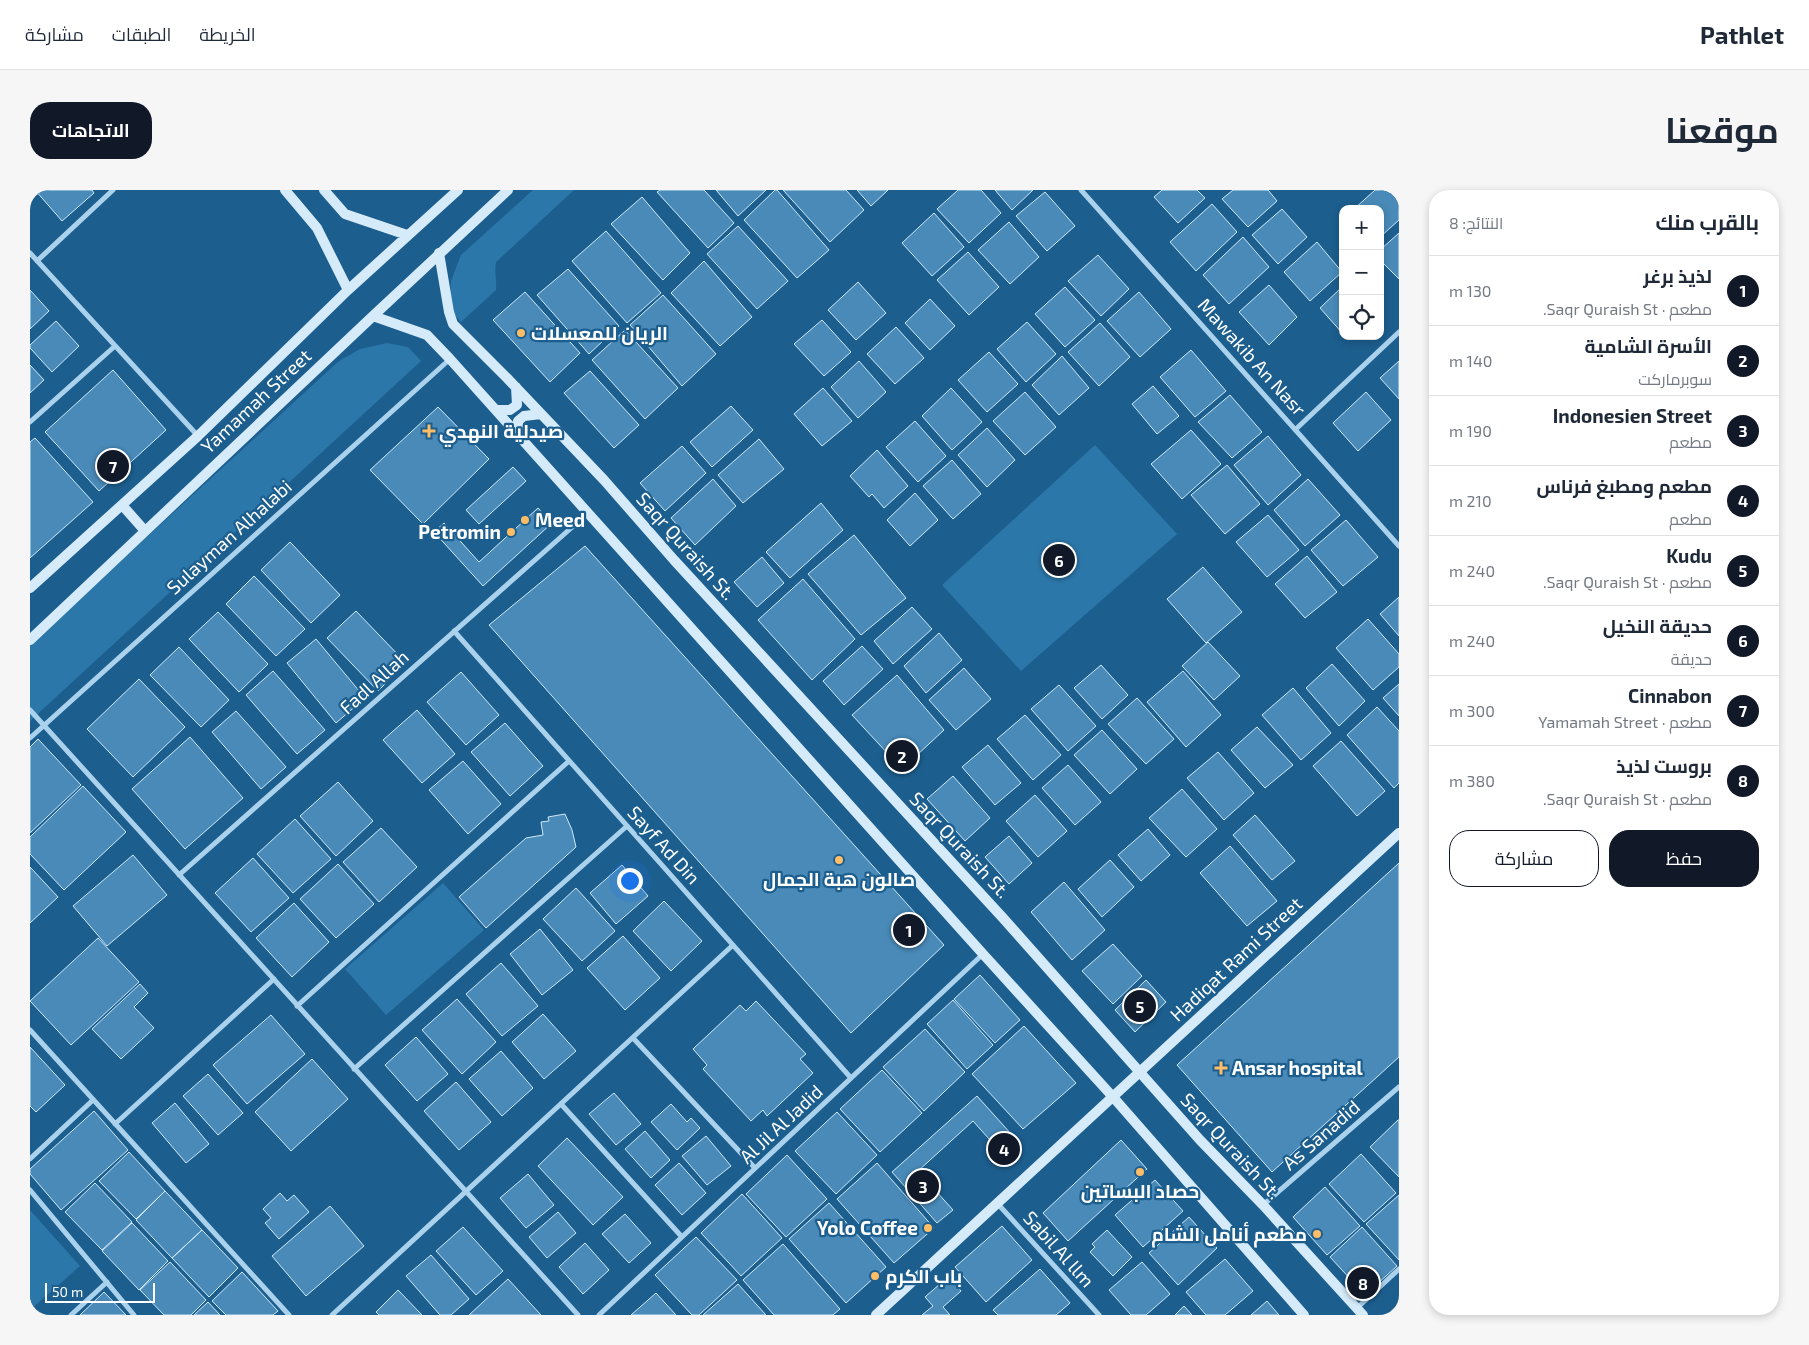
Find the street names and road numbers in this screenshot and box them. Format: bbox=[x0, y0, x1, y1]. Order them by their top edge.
street label: Mawakib An Nasr bbox=[1194, 293, 1311, 420]
street label: Yamamah Street bbox=[196, 344, 316, 458]
street label: Sulayman Alhalabi bbox=[161, 475, 296, 599]
street label: Saqr Quraish St. bbox=[632, 487, 741, 604]
street label: Fadl Allah bbox=[335, 645, 413, 718]
street label: Saqr Quraish St. bbox=[905, 787, 1015, 903]
street label: Sayf Ad Din bbox=[623, 801, 705, 888]
street label: Hadiqat Rami Street bbox=[1165, 892, 1306, 1026]
street label: Al Jil Al Jadid bbox=[734, 1079, 827, 1168]
street label: Saqr Quraish St. bbox=[1176, 1088, 1286, 1204]
street label: As Sanadid bbox=[1277, 1095, 1364, 1174]
street label: Sabil Al llm bbox=[1019, 1206, 1100, 1292]

